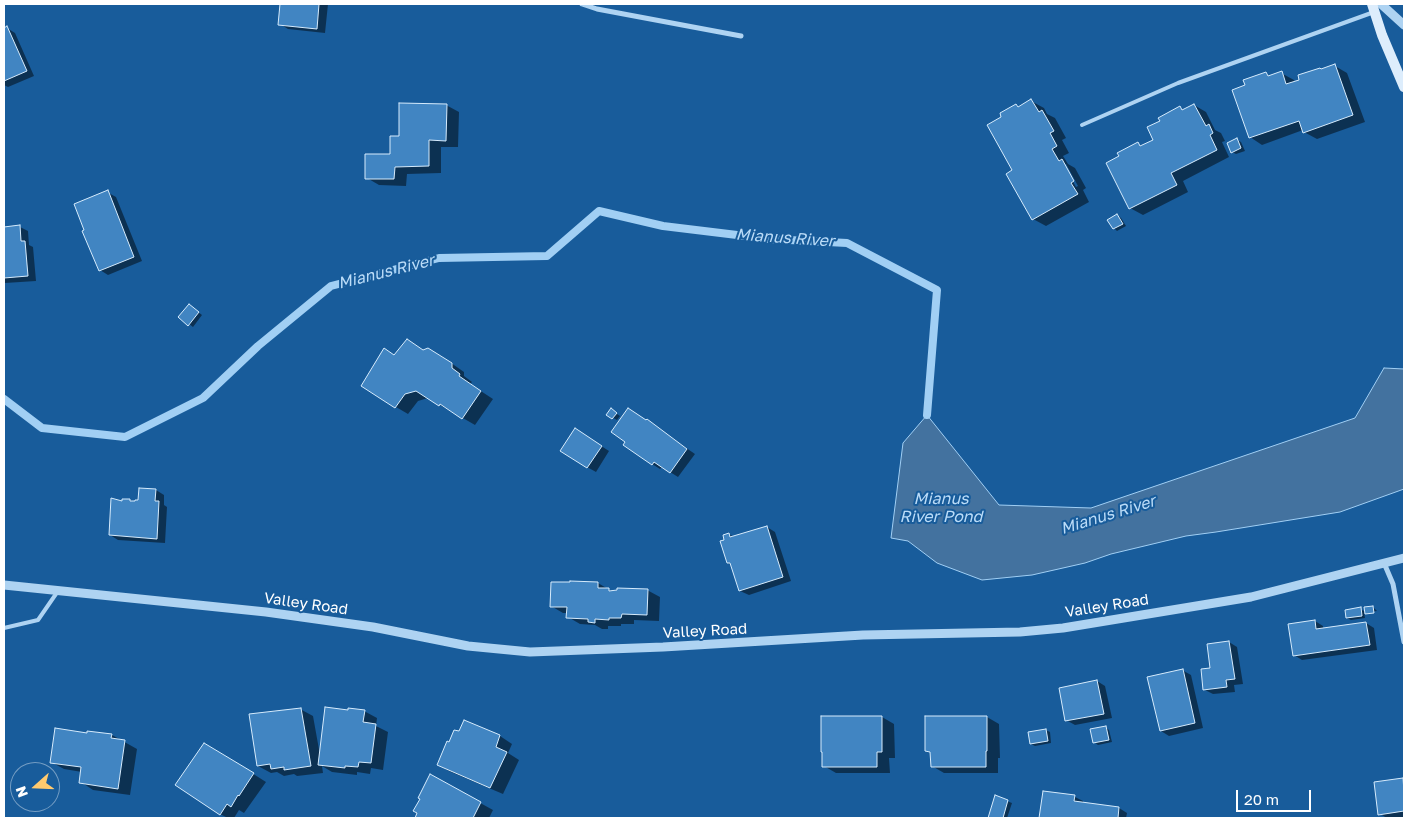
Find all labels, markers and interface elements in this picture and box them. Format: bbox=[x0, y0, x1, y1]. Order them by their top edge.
water label: Mianus River bbox=[735, 225, 835, 251]
water label: Mianus River bbox=[336, 251, 436, 293]
water label: Mianus River Pond bbox=[900, 489, 982, 527]
water label: Mianus River bbox=[1058, 491, 1158, 539]
street label: Valley Road bbox=[263, 589, 349, 619]
street label: Valley Road bbox=[1064, 591, 1150, 621]
street label: Valley Road bbox=[662, 620, 748, 642]
north arrow bbox=[10, 762, 60, 812]
scale bar bbox=[1238, 780, 1313, 812]
text: N bbox=[12, 784, 31, 800]
text: 20 m bbox=[1244, 790, 1279, 808]

